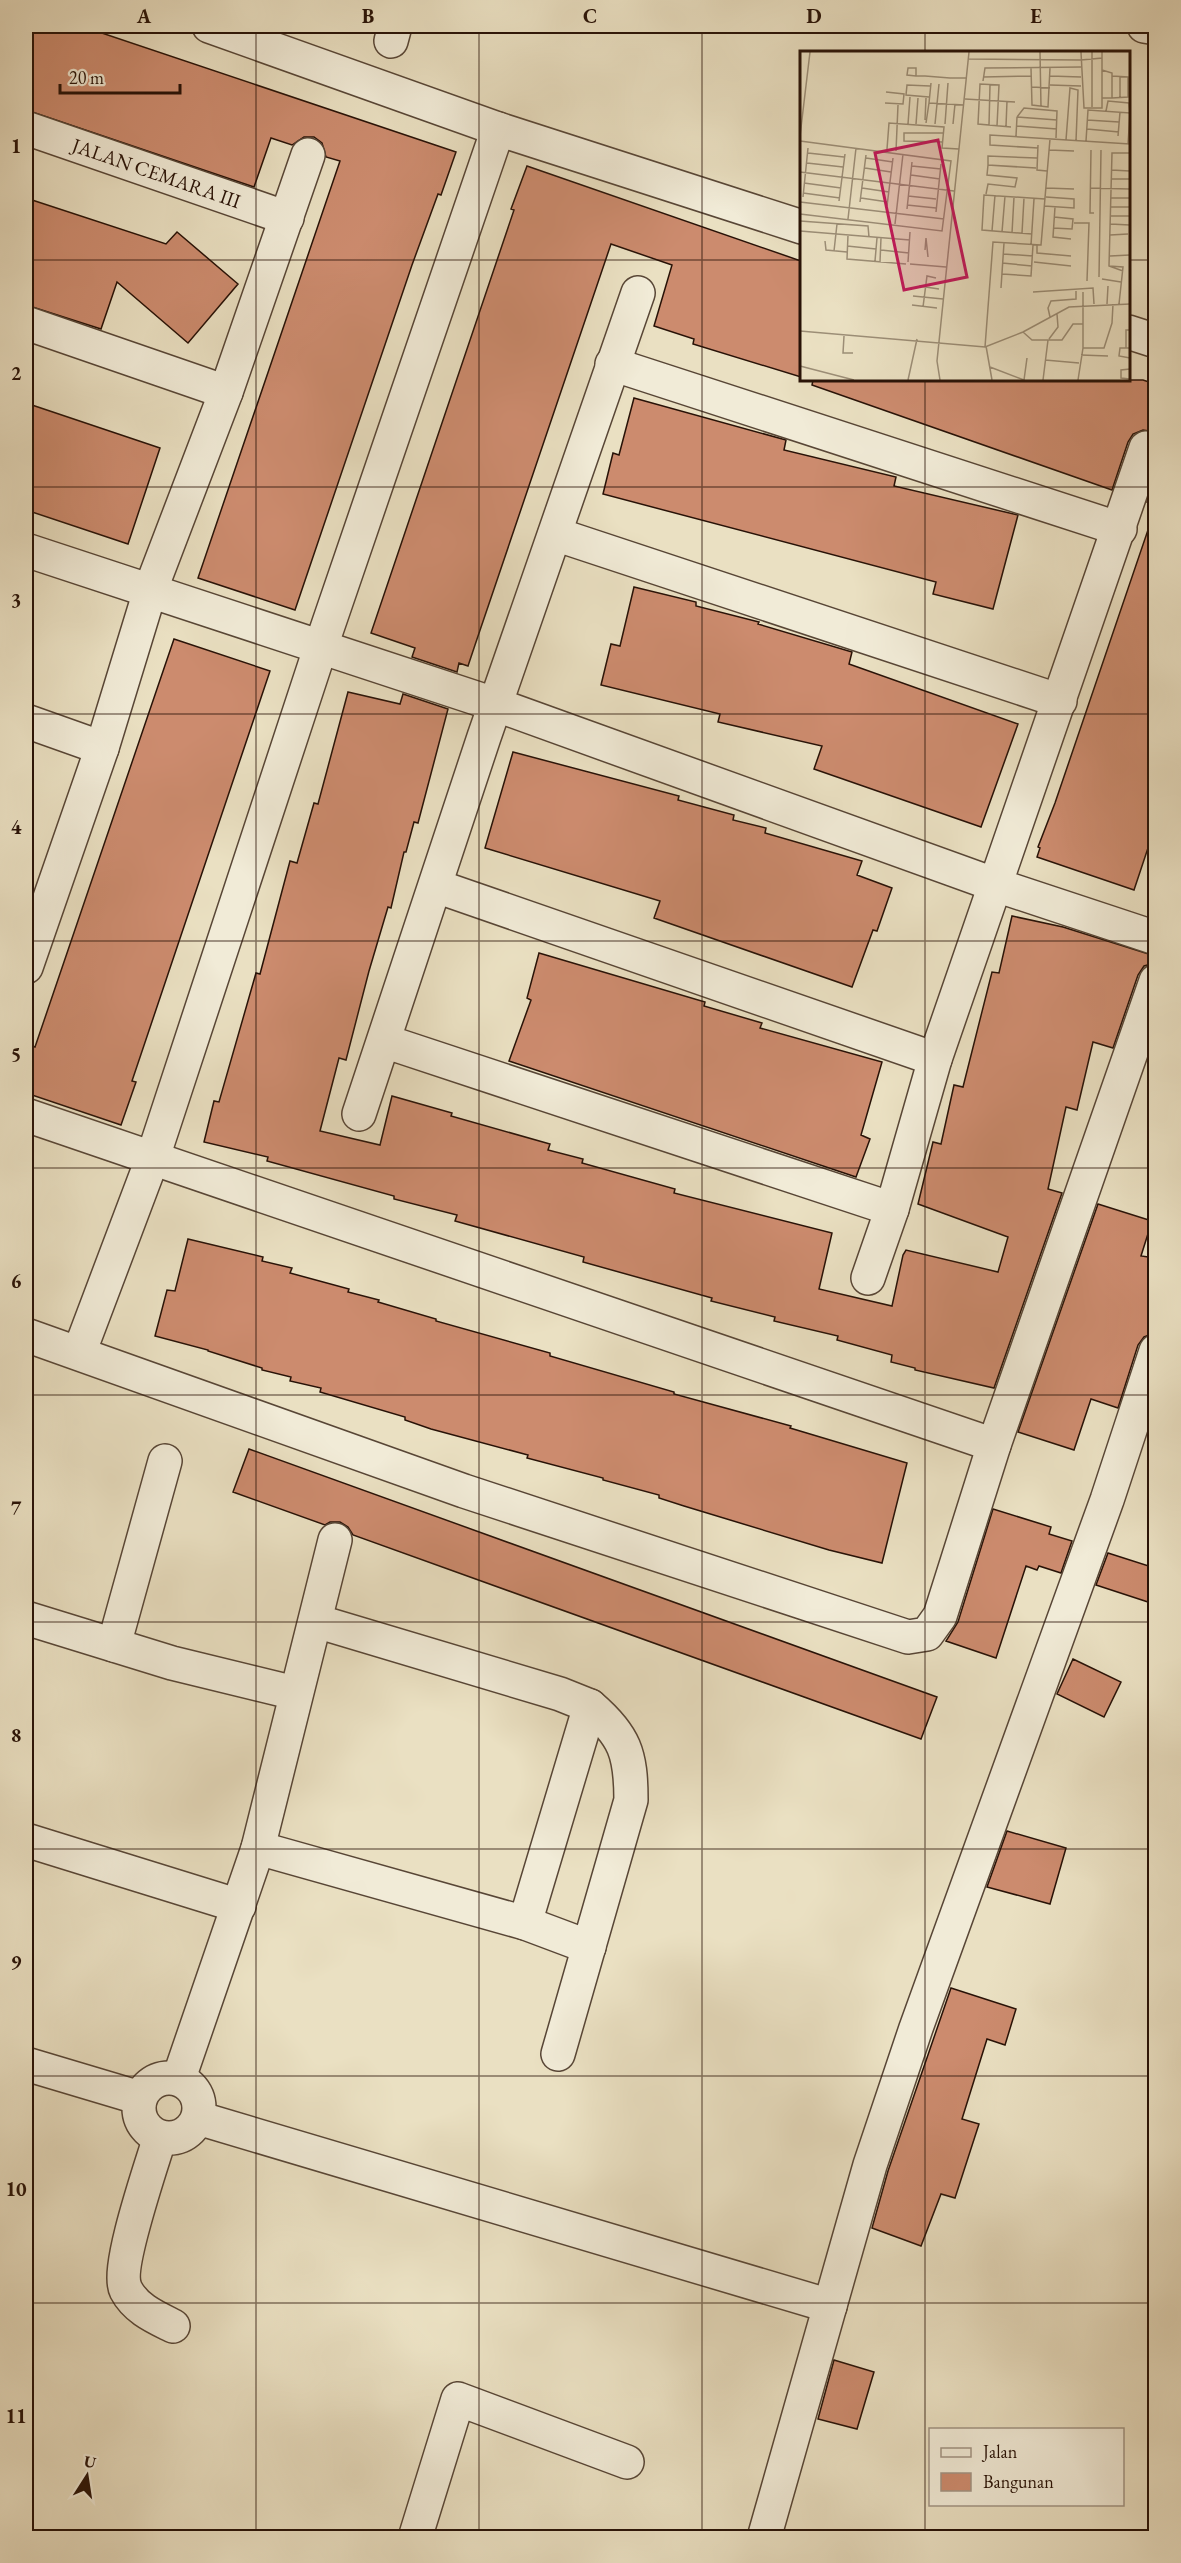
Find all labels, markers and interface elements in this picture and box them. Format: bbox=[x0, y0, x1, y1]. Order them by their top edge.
text: A bbox=[136, 3, 152, 29]
text: B bbox=[362, 3, 374, 29]
text: C bbox=[583, 3, 597, 29]
text: D bbox=[806, 3, 822, 29]
text: E bbox=[1030, 3, 1042, 29]
inset map bbox=[800, 51, 1130, 381]
scale bar bbox=[60, 57, 180, 95]
text: 20 m bbox=[69, 66, 104, 89]
street label: JALAN CEMARA III bbox=[67, 131, 244, 214]
text: 1 bbox=[11, 133, 21, 159]
text: 2 bbox=[11, 360, 22, 386]
text: 3 bbox=[11, 587, 21, 613]
text: 4 bbox=[11, 814, 22, 840]
text: 5 bbox=[11, 1041, 21, 1067]
text: 6 bbox=[11, 1268, 22, 1294]
text: 7 bbox=[11, 1495, 22, 1521]
text: 8 bbox=[11, 1722, 21, 1748]
text: 9 bbox=[11, 1949, 22, 1975]
text: 10 bbox=[5, 2176, 27, 2202]
text: 11 bbox=[5, 2403, 27, 2429]
legend bbox=[929, 2428, 1124, 2506]
text: Jalan bbox=[981, 2440, 1018, 2463]
north arrow bbox=[57, 2446, 117, 2506]
text: U bbox=[82, 2450, 98, 2473]
text: Bangunan bbox=[983, 2470, 1054, 2493]

